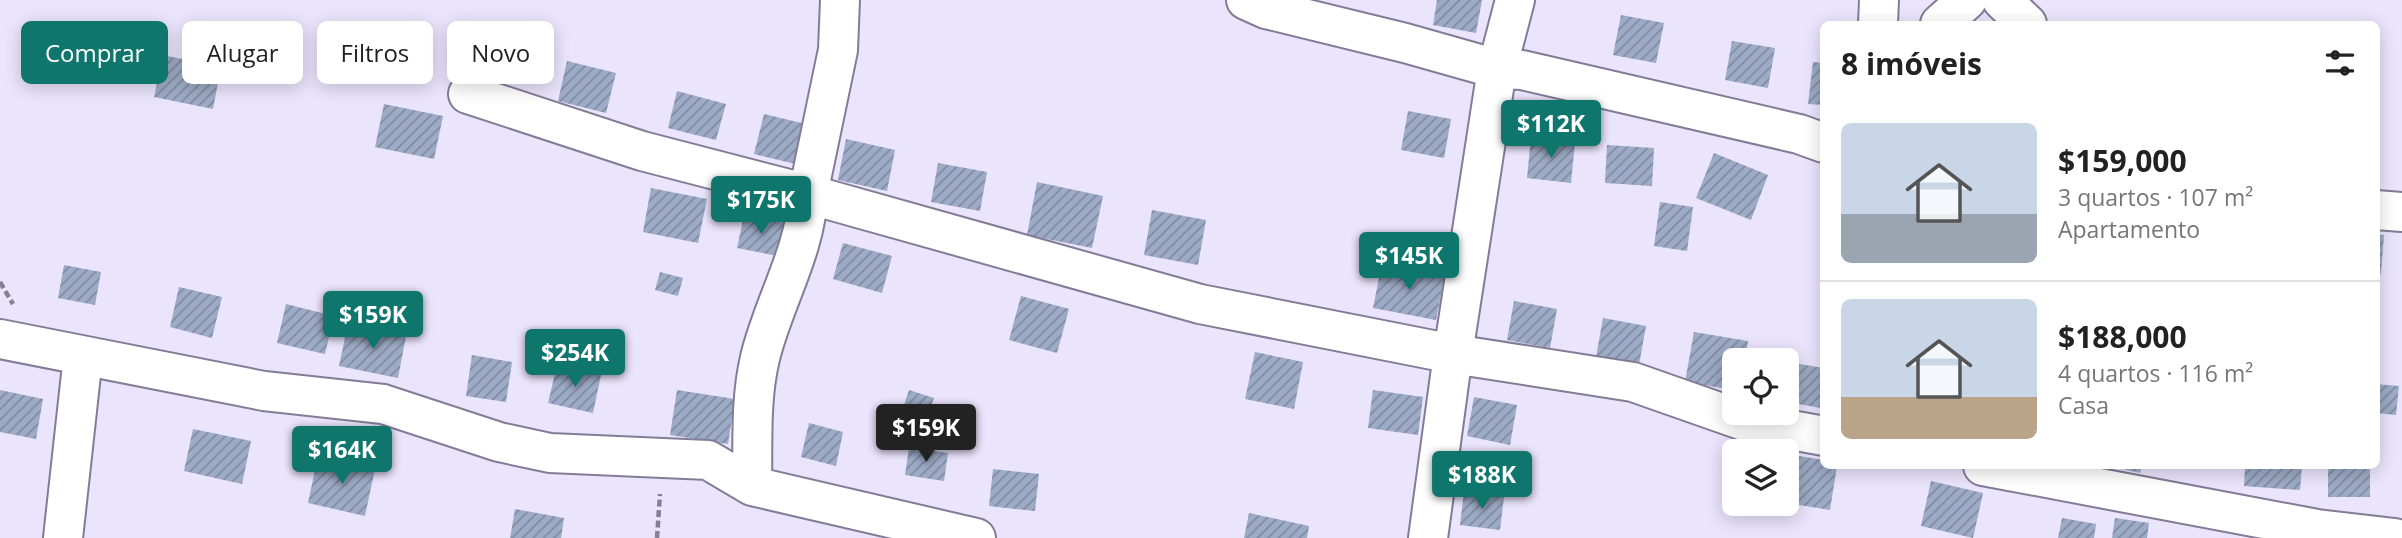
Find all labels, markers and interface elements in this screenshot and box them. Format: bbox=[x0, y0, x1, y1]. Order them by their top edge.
chip: Comprar bbox=[21, 21, 168, 84]
chip: Alugar bbox=[182, 21, 303, 84]
chip: Filtros bbox=[317, 21, 433, 84]
chip: Novo bbox=[447, 21, 554, 84]
text: 8 imóveis bbox=[1841, 43, 1982, 84]
icon: filters bbox=[2321, 44, 2359, 82]
pin: $112K bbox=[1502, 100, 1600, 160]
text: $112K bbox=[1517, 107, 1585, 139]
text: $159,000 bbox=[2058, 140, 2187, 181]
icon: home bbox=[1897, 151, 1981, 235]
pin: $175K bbox=[712, 176, 810, 236]
text: 3 quartos · 107 m² bbox=[2058, 181, 2253, 213]
text: $175K bbox=[727, 183, 795, 215]
text: Apartamento bbox=[2058, 213, 2200, 245]
pin: $145K bbox=[1360, 232, 1458, 292]
text: $145K bbox=[1375, 239, 1443, 271]
pin: $159K bbox=[324, 292, 422, 351]
text: $159K bbox=[339, 298, 407, 330]
text: $188,000 bbox=[2058, 316, 2187, 357]
icon: home bbox=[1897, 327, 1981, 411]
pin: $254K bbox=[526, 330, 624, 389]
text: $254K bbox=[541, 336, 609, 368]
map controls bbox=[1722, 348, 1799, 516]
button: locate bbox=[1722, 348, 1799, 425]
text: 4 quartos · 116 m² bbox=[2058, 357, 2253, 389]
text: Casa bbox=[2058, 389, 2109, 421]
pin: $159K bbox=[877, 405, 975, 464]
text: $159K bbox=[892, 411, 960, 443]
pin: $164K bbox=[293, 426, 391, 486]
text: $164K bbox=[308, 433, 376, 465]
button: layers bbox=[1722, 439, 1799, 516]
pin: $188K bbox=[1433, 452, 1531, 511]
text: $188K bbox=[1448, 458, 1516, 490]

